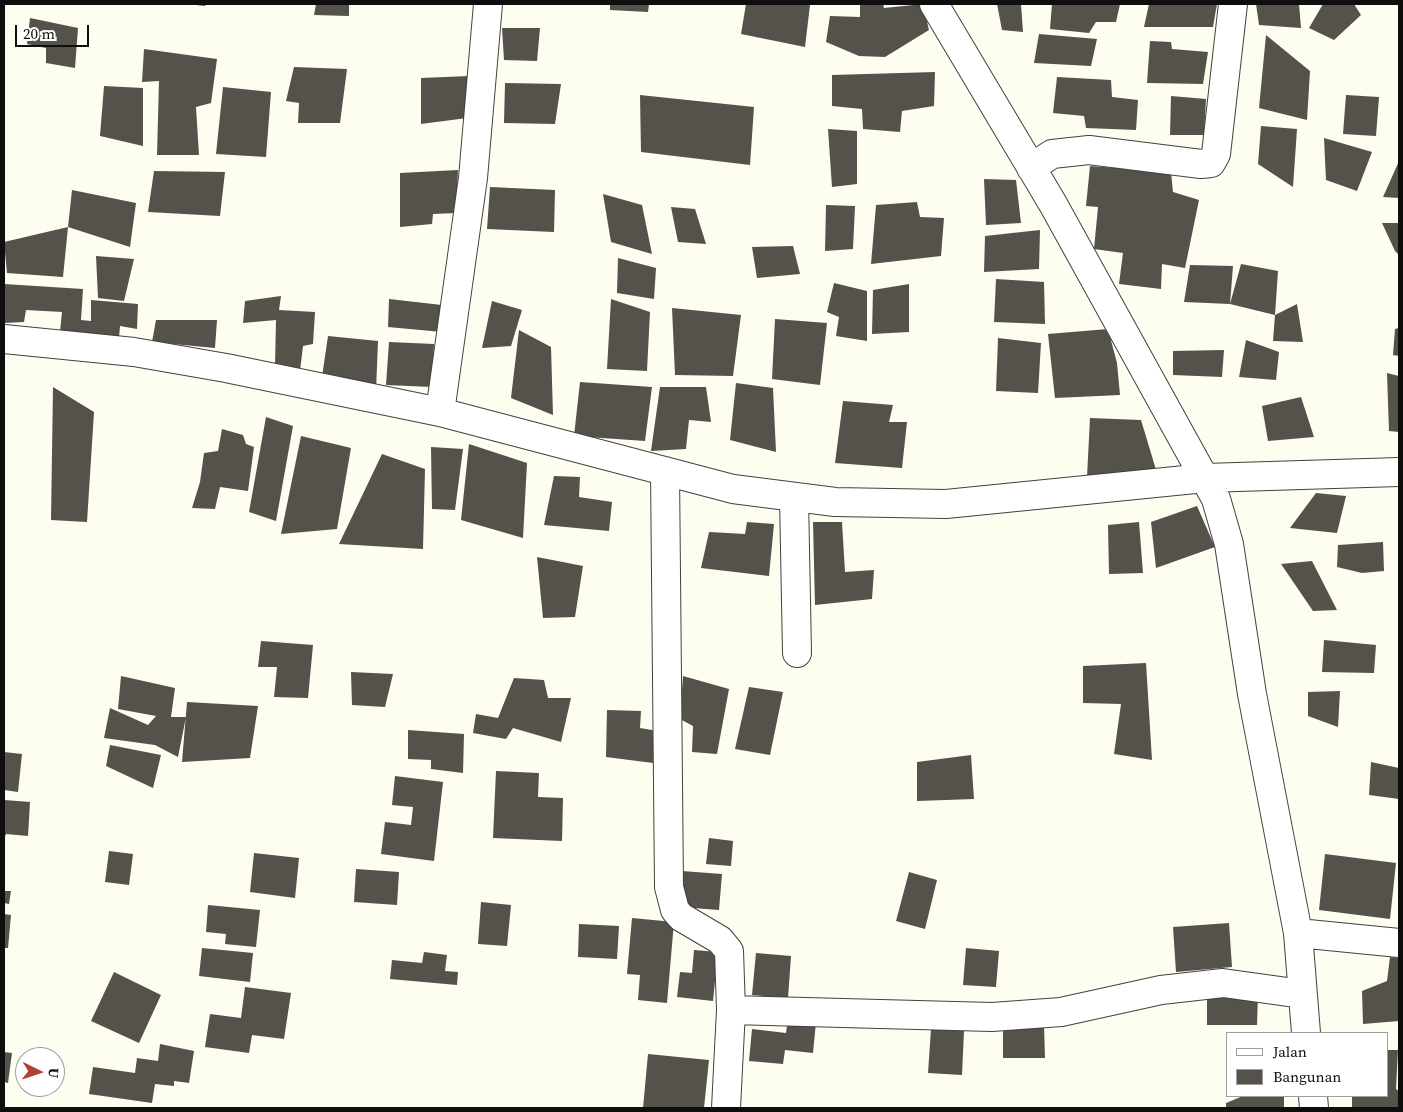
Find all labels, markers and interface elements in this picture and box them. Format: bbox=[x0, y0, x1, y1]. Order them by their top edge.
scale bar bbox=[18, 15, 91, 47]
text: 20 m bbox=[23, 23, 55, 44]
legend bbox=[1226, 1032, 1388, 1097]
text: Jalan bbox=[1273, 1041, 1307, 1062]
north arrow bbox=[15, 1047, 65, 1097]
text: Bangunan bbox=[1273, 1066, 1341, 1087]
text: U bbox=[44, 1067, 64, 1079]

